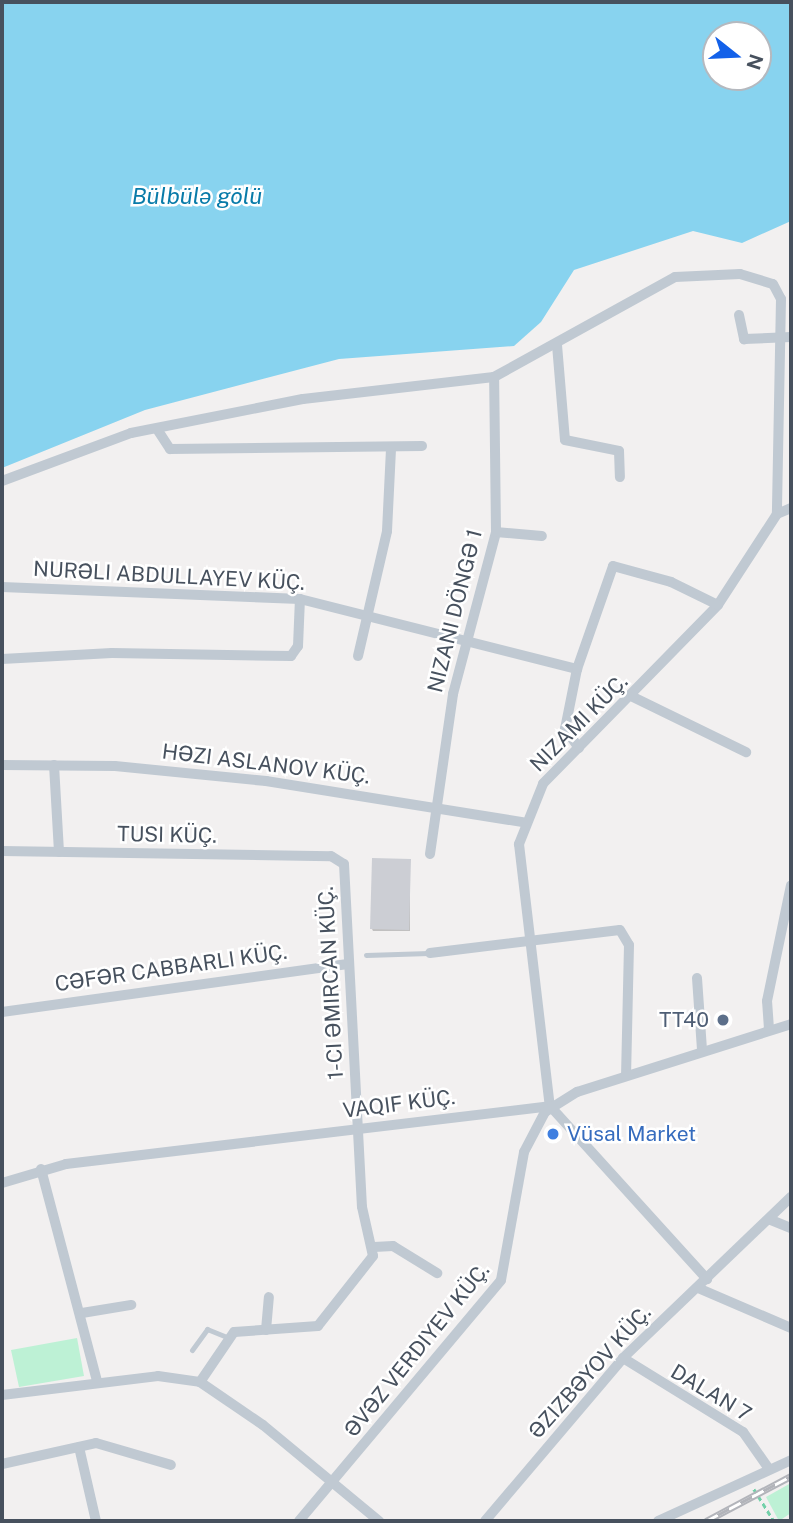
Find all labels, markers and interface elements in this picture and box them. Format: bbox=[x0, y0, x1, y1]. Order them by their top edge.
north arrow bbox=[702, 21, 772, 91]
text: N bbox=[742, 51, 768, 72]
water label: Bülbülə gölü bbox=[132, 182, 262, 210]
street label: NIZANI DÖNGƏ 1 bbox=[423, 527, 487, 695]
street label: NURƏLI ABDULLAYEV KÜÇ. bbox=[32, 556, 306, 596]
street label: NIZAMI KÜÇ. bbox=[525, 669, 633, 777]
street label: HƏZI ASLANOV KÜÇ. bbox=[161, 739, 371, 789]
street label: TUSI KÜÇ. bbox=[117, 822, 217, 848]
street label: 1-CI ƏMIRCAN KÜÇ. bbox=[313, 886, 349, 1080]
street label: CƏFƏR CABBARLI KÜÇ. bbox=[53, 939, 289, 997]
place label: TT40 bbox=[659, 1007, 709, 1033]
marker: TT40 bbox=[715, 1012, 731, 1028]
street label: VAQIF KÜÇ. bbox=[341, 1085, 457, 1123]
place label: Vüsal Market bbox=[567, 1121, 696, 1147]
marker: Vüsal Market bbox=[545, 1126, 561, 1142]
street label: ƏVƏZ VERDIYEV KÜÇ. bbox=[339, 1258, 495, 1442]
street label: ƏZIZBƏYOV KÜÇ. bbox=[524, 1300, 656, 1444]
street label: DALAN 7 bbox=[666, 1359, 756, 1427]

